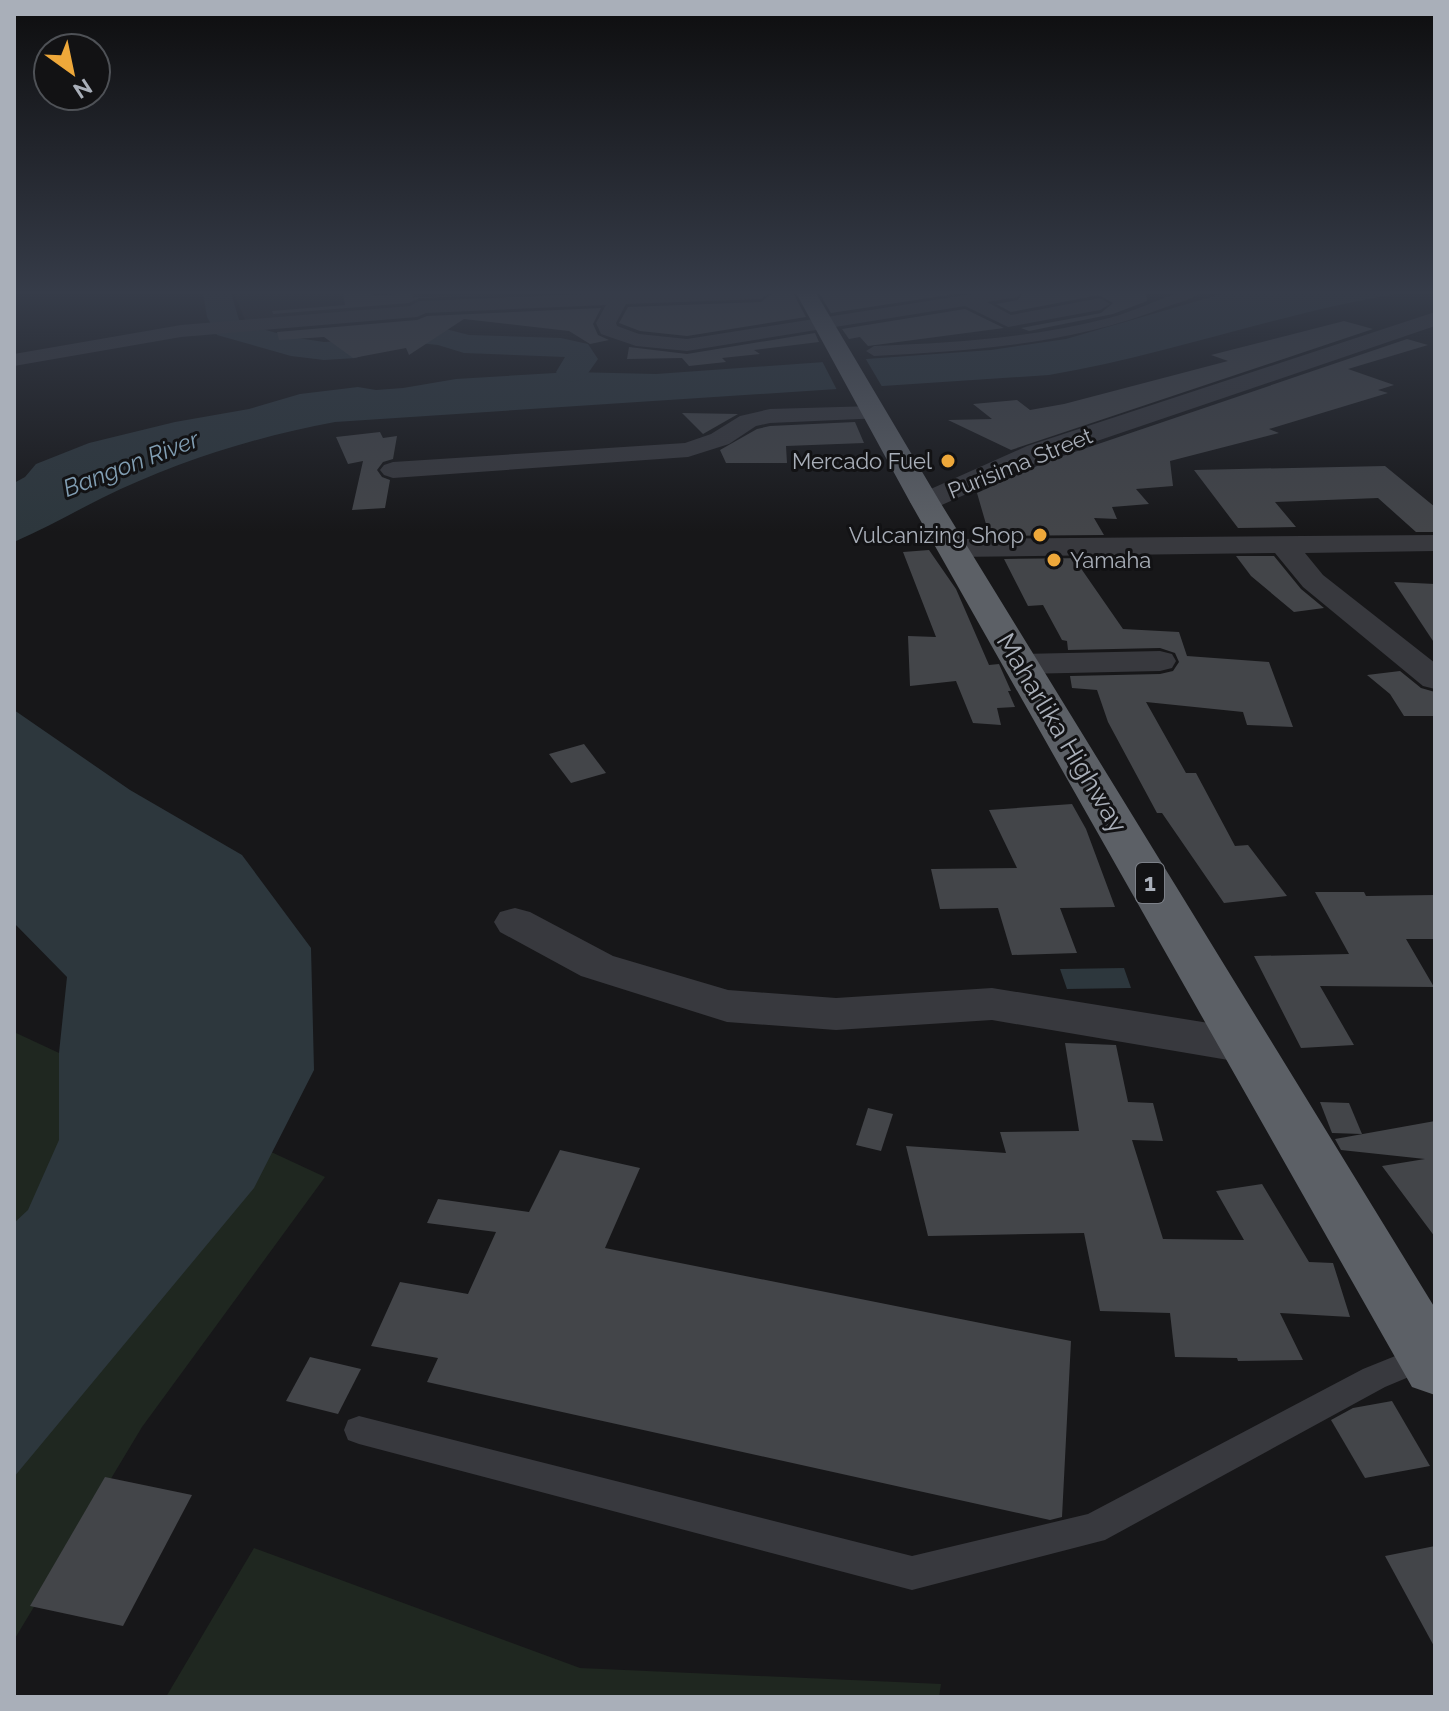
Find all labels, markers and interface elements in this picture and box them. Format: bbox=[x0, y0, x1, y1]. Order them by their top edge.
north arrow bbox=[32, 32, 112, 112]
text: N bbox=[69, 73, 97, 104]
street label: Purisima Street bbox=[944, 422, 1097, 504]
water label: Bangon River bbox=[59, 424, 204, 503]
place label: Mercado Fuel bbox=[792, 448, 932, 474]
marker: Mercado Fuel bbox=[939, 452, 957, 470]
place label: Vulcanizing Shop bbox=[849, 522, 1024, 548]
marker: Vulcanizing Shop bbox=[1031, 526, 1049, 544]
place label: Yamaha bbox=[1070, 547, 1151, 573]
marker: Yamaha bbox=[1045, 551, 1063, 569]
street label: Maharlika Highway bbox=[991, 628, 1133, 838]
road number: 1 bbox=[1136, 863, 1164, 903]

